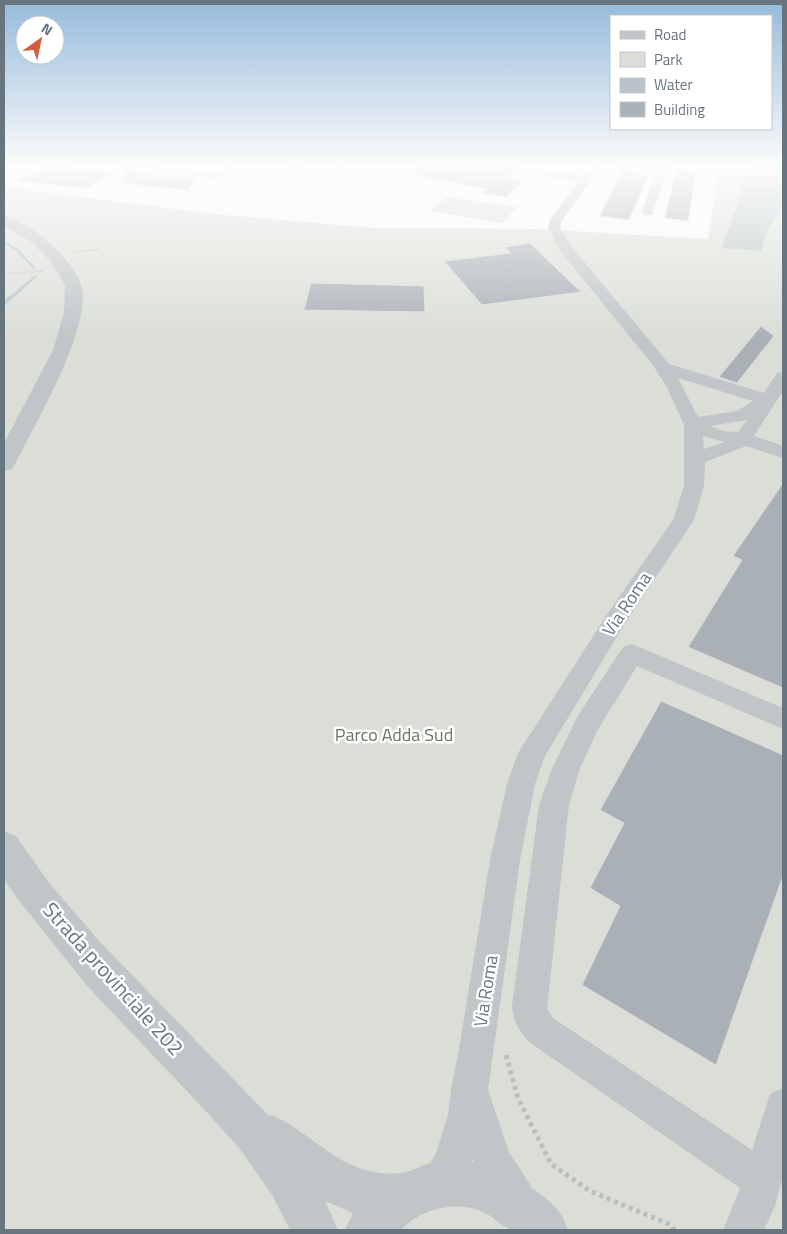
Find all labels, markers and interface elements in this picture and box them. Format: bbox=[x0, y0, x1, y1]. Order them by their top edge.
north arrow bbox=[15, 15, 65, 65]
legend bbox=[610, 15, 772, 130]
text: N bbox=[38, 17, 57, 40]
text: Road bbox=[654, 23, 686, 46]
text: Park bbox=[654, 48, 683, 71]
text: Water bbox=[654, 73, 693, 96]
text: Building bbox=[654, 98, 705, 121]
street label: Via Roma bbox=[595, 566, 658, 641]
park label: Parco Adda Sud bbox=[335, 721, 453, 748]
street label: Strada provinciale 202 bbox=[36, 894, 192, 1062]
street label: Via Roma bbox=[467, 953, 504, 1029]

